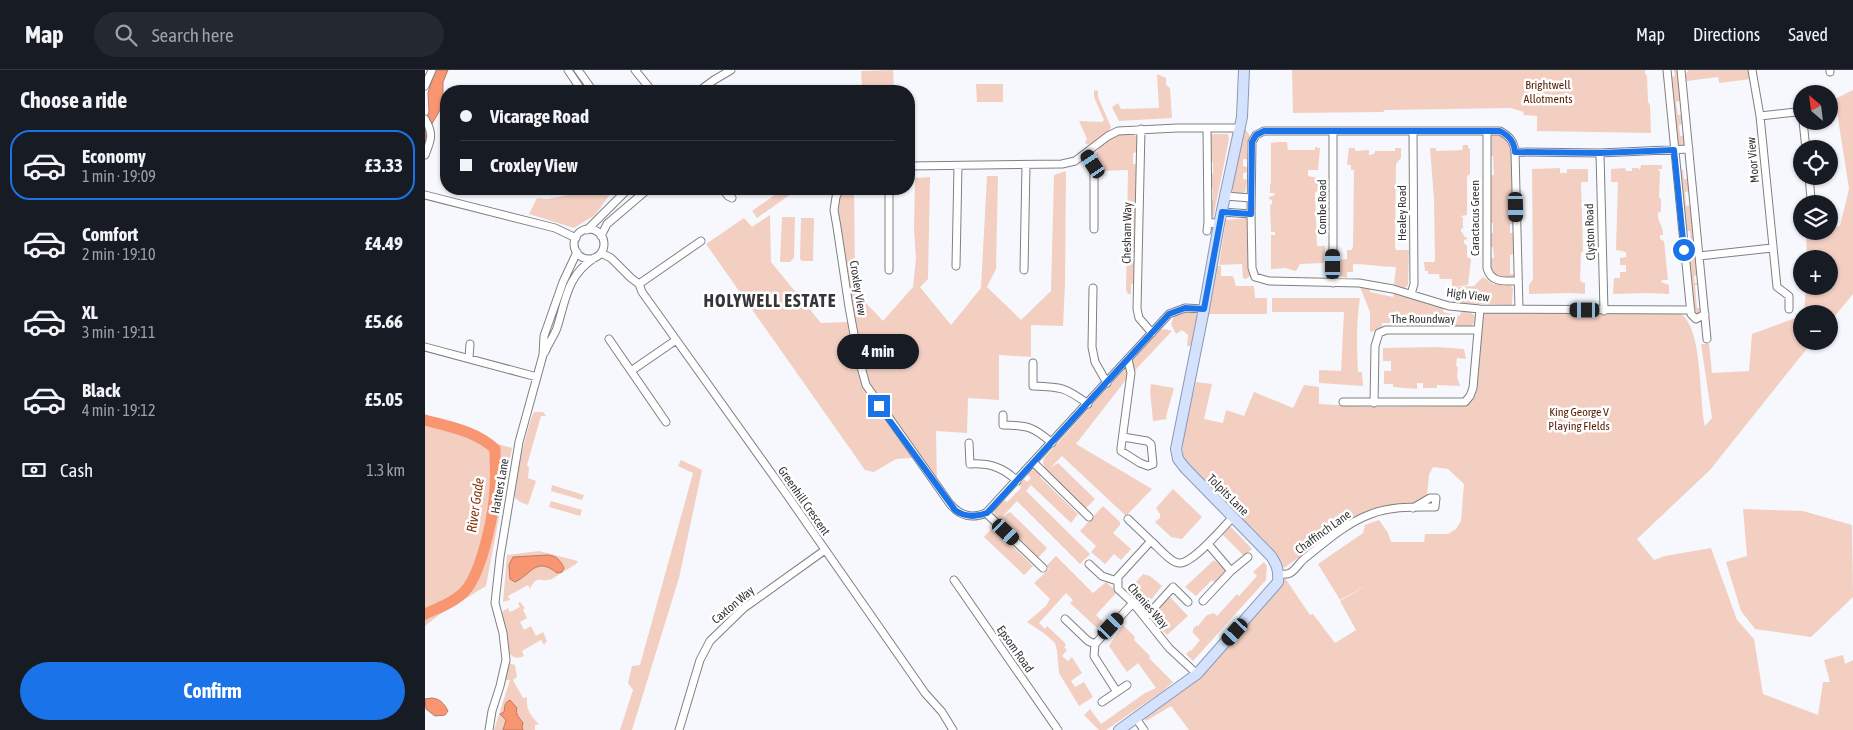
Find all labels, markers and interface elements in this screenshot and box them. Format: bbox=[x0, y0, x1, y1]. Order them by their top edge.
search box bbox=[94, 12, 444, 57]
text: Map bbox=[25, 21, 64, 48]
icon: search bbox=[112, 21, 140, 49]
text: Search here bbox=[152, 24, 234, 46]
text: Map bbox=[1636, 24, 1665, 45]
text: Directions bbox=[1693, 24, 1760, 45]
text: Saved bbox=[1788, 24, 1828, 45]
park label: Brightwell Allotments bbox=[1524, 78, 1572, 106]
north arrow bbox=[1793, 85, 1837, 130]
map controls bbox=[1793, 85, 1838, 350]
text: Choose a ride bbox=[20, 87, 127, 113]
text: Vicarage Road bbox=[490, 105, 589, 127]
street label: Moor View bbox=[1744, 137, 1762, 183]
button: locate bbox=[1793, 140, 1838, 185]
icon: car bbox=[22, 143, 67, 188]
text: Economy bbox=[82, 145, 146, 167]
car bbox=[1078, 147, 1107, 181]
text: £3.33 bbox=[365, 154, 403, 176]
text: Croxley View bbox=[490, 154, 578, 176]
text: 1 min · 19:09 bbox=[82, 167, 156, 185]
street label: Combe Road bbox=[1315, 179, 1329, 235]
street label: Caractacus Green bbox=[1468, 180, 1482, 256]
street label: Healey Road bbox=[1395, 185, 1409, 241]
car bbox=[1508, 192, 1523, 222]
button: layers bbox=[1793, 195, 1838, 240]
street label: Chesham Way bbox=[1119, 202, 1135, 264]
street label: Clyston Road bbox=[1582, 203, 1598, 261]
icon: car bbox=[22, 221, 67, 266]
text: Comfort bbox=[82, 223, 138, 245]
text: £4.49 bbox=[365, 232, 403, 254]
route start bbox=[1673, 239, 1695, 261]
text: 2 min · 19:10 bbox=[82, 245, 155, 263]
car bbox=[1325, 249, 1340, 279]
button: + bbox=[1793, 250, 1838, 295]
street label: Croxley View bbox=[847, 260, 869, 316]
street label: High View bbox=[1446, 285, 1490, 305]
district label: HOLYWELL ESTATE bbox=[704, 290, 836, 311]
icon: car bbox=[22, 299, 67, 344]
text: XL bbox=[82, 301, 98, 323]
car bbox=[1570, 303, 1600, 318]
button: − bbox=[1793, 305, 1838, 350]
text: £5.66 bbox=[365, 310, 403, 332]
street label: The Roundway bbox=[1391, 312, 1455, 326]
text: 3 min · 19:11 bbox=[82, 323, 155, 341]
callout: 4 min bbox=[838, 334, 920, 368]
text: 4 min bbox=[862, 342, 894, 360]
icon: car bbox=[22, 377, 67, 422]
text: Black bbox=[82, 379, 120, 401]
text: £5.05 bbox=[365, 388, 403, 410]
route end bbox=[868, 395, 890, 417]
text: 4 min · 19:12 bbox=[82, 401, 155, 419]
park label: King George V Playing FIelds bbox=[1548, 405, 1610, 433]
icon: cash bbox=[20, 456, 48, 484]
street label: Hatters Lane bbox=[488, 457, 512, 515]
text: Cash bbox=[60, 459, 93, 481]
text: 1.3 km bbox=[366, 461, 405, 479]
street label: Greenhill Crescent bbox=[775, 464, 833, 539]
street label: Tolpits Lane bbox=[1204, 471, 1252, 519]
water label: River Gade bbox=[463, 477, 487, 533]
street label: Chaffinch Lane bbox=[1292, 507, 1354, 557]
car bbox=[989, 516, 1022, 548]
street label: Chenies Way bbox=[1125, 580, 1172, 632]
street label: Caxton Way bbox=[709, 583, 757, 627]
car bbox=[1095, 610, 1126, 642]
car bbox=[1219, 616, 1250, 648]
street label: Epsom Road bbox=[994, 623, 1036, 675]
button: Confirm bbox=[20, 662, 405, 720]

